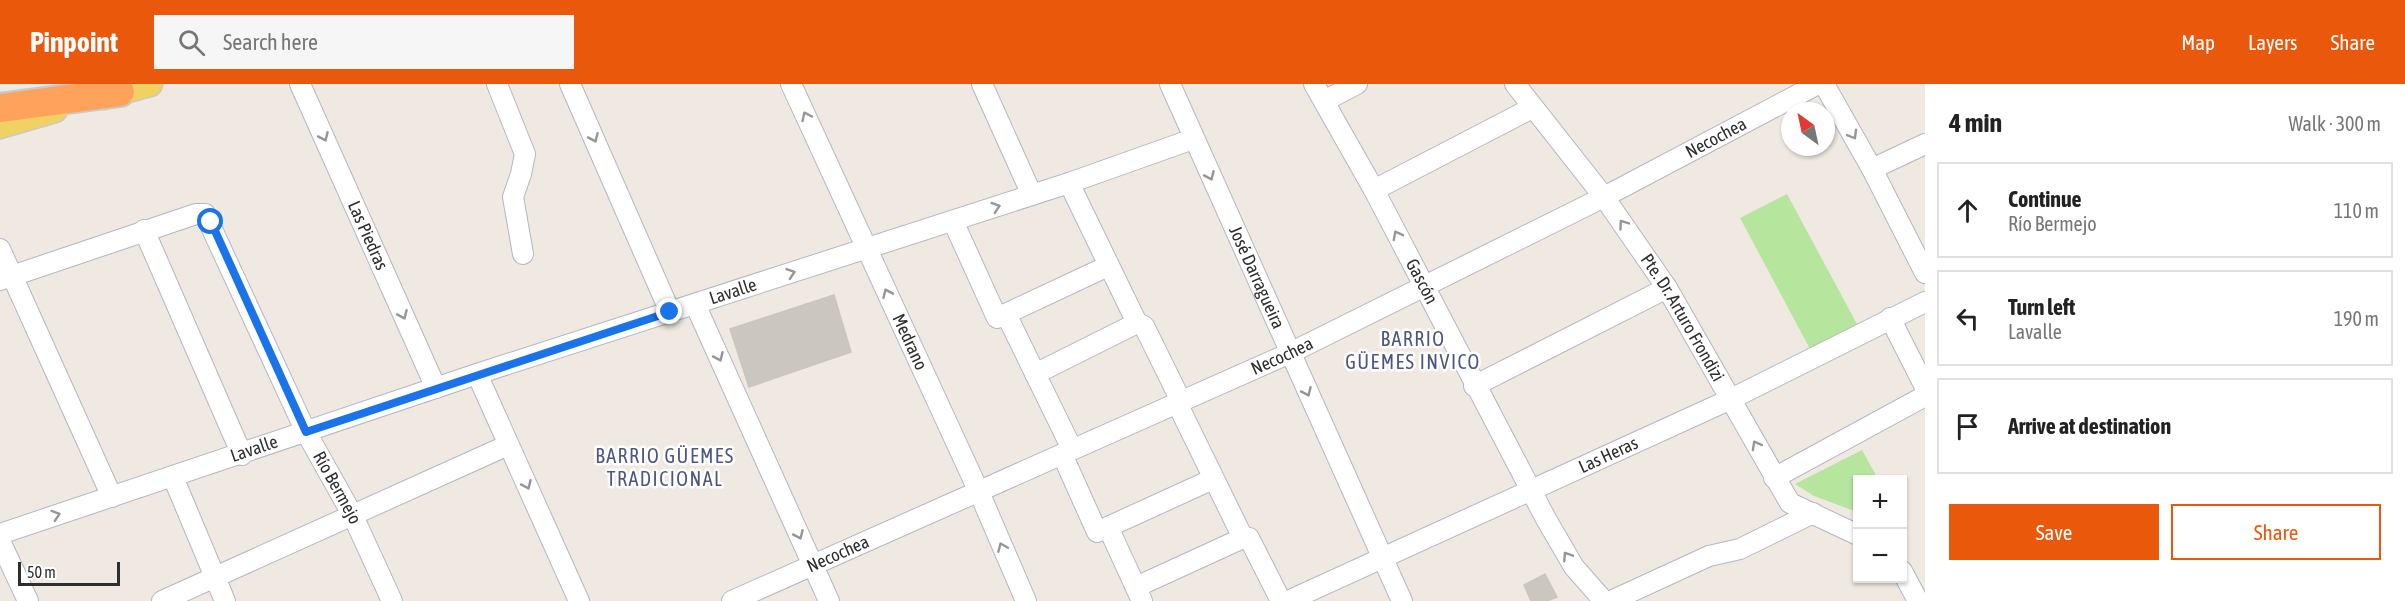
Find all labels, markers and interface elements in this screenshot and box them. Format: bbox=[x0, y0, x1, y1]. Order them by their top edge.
search box bbox=[154, 15, 574, 69]
text: Pinpoint bbox=[30, 26, 118, 58]
icon: search bbox=[175, 26, 208, 59]
text: Search here bbox=[223, 29, 318, 55]
text: Map bbox=[2181, 30, 2215, 54]
text: Layers bbox=[2248, 30, 2298, 54]
text: Share bbox=[2331, 30, 2375, 54]
north arrow bbox=[1781, 102, 1835, 156]
text: 4 min bbox=[1949, 108, 2002, 138]
one-way arrow bbox=[801, 112, 813, 123]
text: Walk · 300 m bbox=[2289, 112, 2381, 135]
street label: Necochea bbox=[1682, 113, 1750, 162]
one-way arrow bbox=[1845, 129, 1857, 139]
one-way arrow bbox=[316, 131, 328, 142]
one-way arrow bbox=[587, 131, 599, 142]
one-way arrow bbox=[1202, 170, 1214, 181]
text: Continue bbox=[2008, 186, 2082, 212]
icon: ahead bbox=[1951, 194, 1984, 227]
street label: Las Piedras bbox=[344, 198, 393, 273]
text: 110 m bbox=[2334, 199, 2379, 222]
one-way arrow bbox=[990, 201, 1001, 214]
route start bbox=[197, 208, 223, 234]
text: Río Bermejo bbox=[2008, 212, 2097, 235]
one-way arrow bbox=[1619, 220, 1630, 231]
street label: José Darragueira bbox=[1225, 223, 1289, 332]
one-way arrow bbox=[1393, 231, 1404, 241]
street label: Pte. Dr. Arturo Frondizi bbox=[1637, 250, 1729, 385]
street label: Gascón bbox=[1402, 255, 1443, 307]
one-way arrow bbox=[785, 267, 795, 280]
street label: Lavalle bbox=[706, 274, 759, 308]
one-way arrow bbox=[882, 289, 894, 300]
text: Turn left bbox=[2008, 294, 2075, 320]
route end bbox=[656, 298, 682, 324]
icon: left bbox=[1951, 302, 1984, 335]
text: 190 m bbox=[2334, 307, 2379, 330]
one-way arrow bbox=[396, 309, 408, 320]
street label: Medrano bbox=[888, 310, 932, 373]
text: Lavalle bbox=[2008, 320, 2062, 343]
district label: BARRIO GÜEMES INVICO bbox=[1345, 327, 1481, 373]
street label: Necochea bbox=[1248, 332, 1316, 379]
one-way arrow bbox=[712, 351, 724, 362]
one-way arrow bbox=[1300, 386, 1312, 397]
icon: arrive bbox=[1951, 410, 1984, 443]
text: Arrive at destination bbox=[2008, 413, 2171, 439]
street label: Lavalle bbox=[228, 431, 280, 466]
street label: Las Heras bbox=[1575, 432, 1641, 477]
one-way arrow bbox=[1752, 441, 1763, 451]
district label: BARRIO GÜEMES TRADICIONAL bbox=[595, 444, 735, 490]
street label: Río Bermejo bbox=[309, 448, 366, 527]
map controls bbox=[1853, 475, 1907, 583]
button: + bbox=[1853, 475, 1907, 529]
one-way arrow bbox=[519, 479, 531, 490]
button: Save bbox=[1949, 504, 2159, 560]
button: Share bbox=[2171, 504, 2381, 560]
one-way arrow bbox=[50, 510, 61, 523]
one-way arrow bbox=[792, 529, 804, 540]
button: − bbox=[1853, 529, 1907, 583]
street label: Necochea bbox=[803, 530, 872, 576]
one-way arrow bbox=[998, 543, 1010, 554]
one-way arrow bbox=[1563, 552, 1574, 563]
scale bar bbox=[18, 559, 120, 586]
text: 50 m bbox=[27, 563, 56, 581]

